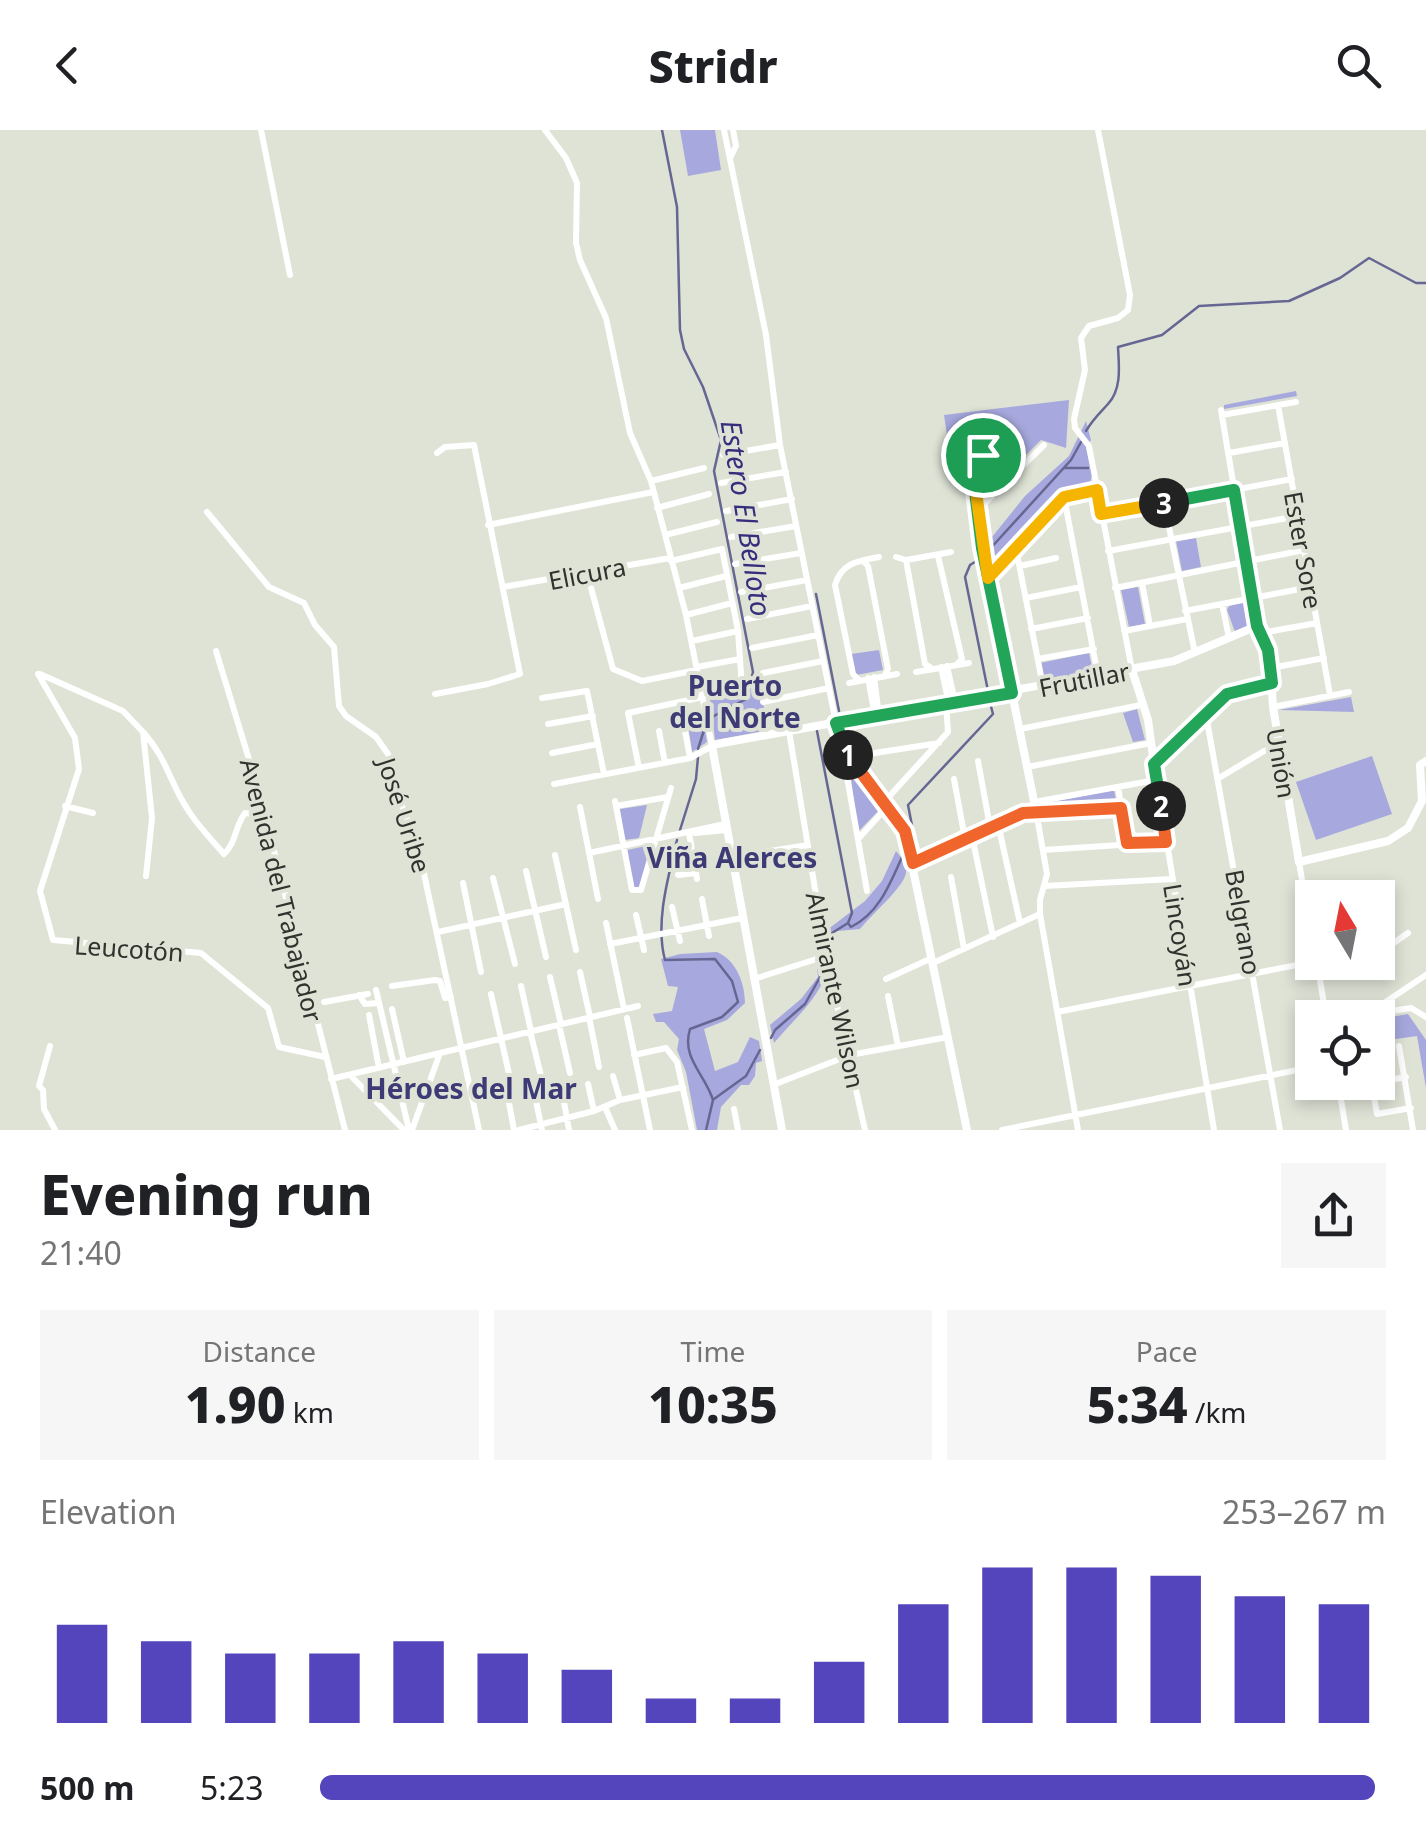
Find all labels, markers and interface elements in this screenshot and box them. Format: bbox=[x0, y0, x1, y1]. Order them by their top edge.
text: Stridr bbox=[648, 35, 778, 96]
icon: back bbox=[40, 38, 95, 93]
icon: search bbox=[1331, 38, 1386, 93]
pin bbox=[941, 413, 1026, 498]
water label: Estero El Belloto bbox=[713, 417, 781, 619]
icon: arrive bbox=[956, 428, 1011, 483]
pin: 3 bbox=[1139, 478, 1189, 528]
text: 3 bbox=[1156, 484, 1172, 522]
street label: Ester Sore bbox=[1277, 489, 1331, 611]
street label: Elicura bbox=[545, 549, 629, 597]
street label: Frutillar bbox=[1036, 654, 1132, 704]
district label: Puerto del Norte bbox=[669, 666, 801, 736]
street label: Unión bbox=[1259, 725, 1305, 801]
pin: 1 bbox=[823, 730, 873, 780]
text: 1 bbox=[840, 736, 856, 774]
street label: José Uribe bbox=[370, 751, 440, 877]
street label: Avenida del Trabajador bbox=[233, 755, 331, 1025]
pin: 2 bbox=[1136, 781, 1186, 831]
text: 2 bbox=[1153, 787, 1169, 825]
district label: Viña Alerces bbox=[647, 838, 817, 876]
street label: Belgrano bbox=[1218, 867, 1270, 977]
north arrow bbox=[1295, 880, 1395, 980]
map controls bbox=[1295, 880, 1395, 1100]
street label: Lincoyán bbox=[1156, 881, 1206, 989]
street label: Almirante Wilson bbox=[799, 889, 873, 1091]
street label: Leucotón bbox=[73, 927, 185, 969]
button: locate bbox=[1295, 1000, 1395, 1100]
district label: Héroes del Mar bbox=[365, 1069, 577, 1107]
text: Evening run bbox=[40, 1156, 373, 1231]
button: share bbox=[1281, 1163, 1386, 1268]
text: 21:40 bbox=[40, 1231, 122, 1274]
text: Distance bbox=[203, 1332, 316, 1370]
text: Time bbox=[681, 1332, 745, 1370]
text: Pace bbox=[1136, 1332, 1198, 1370]
text: 1.90 bbox=[185, 1370, 286, 1438]
text: 10:35 bbox=[648, 1370, 778, 1438]
text: 5:34 bbox=[1087, 1370, 1188, 1438]
text: km bbox=[286, 1393, 334, 1431]
text: /km bbox=[1188, 1393, 1247, 1431]
text: Elevation bbox=[40, 1490, 177, 1533]
text: 253–267 m bbox=[1222, 1490, 1386, 1533]
text: 500 m bbox=[40, 1766, 134, 1809]
text: 5:23 bbox=[200, 1766, 264, 1809]

